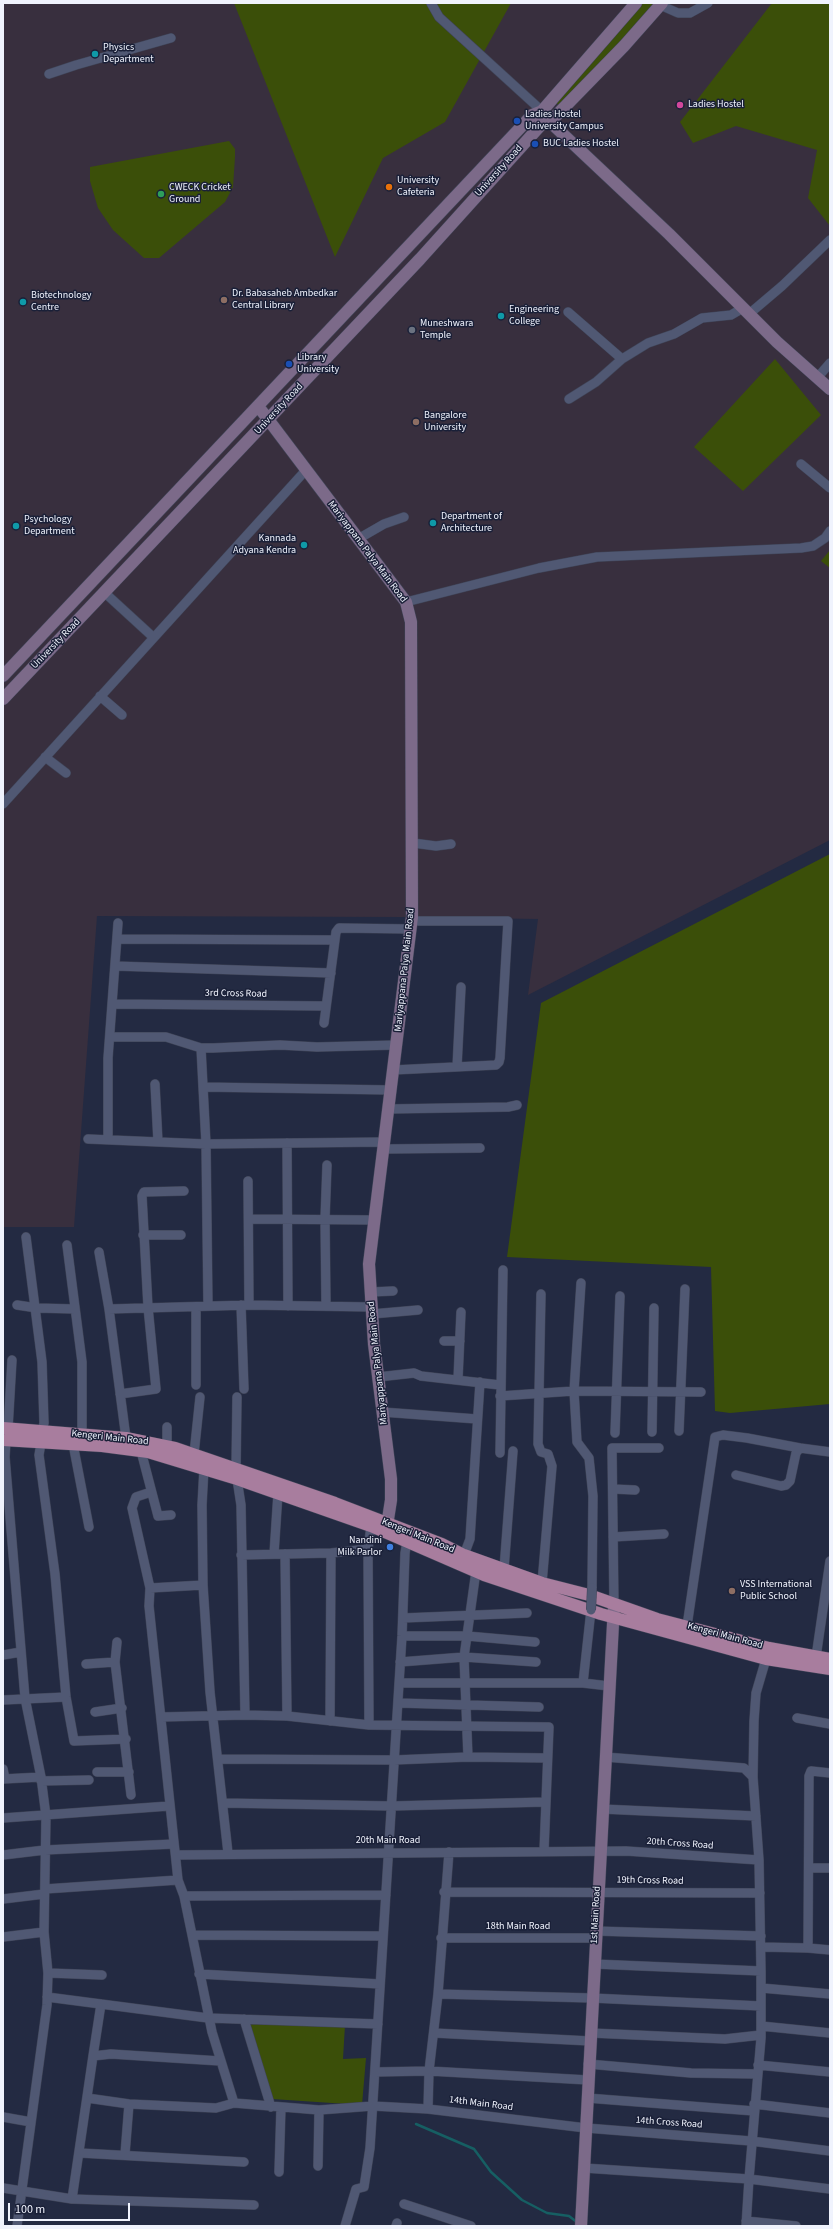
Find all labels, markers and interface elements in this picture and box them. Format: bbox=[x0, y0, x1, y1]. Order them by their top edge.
place label: Physics Department bbox=[103, 42, 154, 66]
marker: Physics Department bbox=[90, 49, 100, 59]
place label: Ladies Hostel bbox=[688, 99, 744, 111]
marker: Ladies Hostel bbox=[675, 100, 685, 110]
place label: Ladies Hostel University Campus bbox=[525, 109, 603, 132]
marker: Ladies Hostel University Campus bbox=[512, 116, 522, 126]
place label: BUC Ladies Hostel bbox=[543, 138, 619, 150]
marker: BUC Ladies Hostel bbox=[530, 139, 540, 149]
street label: University Road bbox=[473, 143, 525, 199]
place label: University Cafeteria bbox=[397, 175, 439, 198]
place label: CWECK Cricket Ground bbox=[169, 182, 231, 206]
marker: University Cafeteria bbox=[384, 182, 394, 192]
marker: CWECK Cricket Ground bbox=[156, 189, 166, 199]
place label: Dr. Babasaheb Ambedkar Central Library bbox=[232, 288, 337, 312]
place label: Biotechnology Centre bbox=[31, 290, 92, 314]
marker: Dr. Babasaheb Ambedkar Central Library bbox=[219, 295, 229, 305]
marker: Biotechnology Centre bbox=[18, 297, 28, 307]
place label: Engineering College bbox=[509, 304, 559, 328]
marker: Engineering College bbox=[496, 311, 506, 321]
place label: Muneshwara Temple bbox=[420, 318, 473, 342]
marker: Muneshwara Temple bbox=[407, 325, 417, 335]
place label: Library University bbox=[297, 352, 339, 376]
marker: Library University bbox=[284, 359, 294, 369]
street label: University Road bbox=[252, 381, 306, 437]
place label: Bangalore University bbox=[424, 410, 467, 434]
marker: Bangalore University bbox=[411, 417, 421, 427]
street label: Mariyappana Palya Main Road bbox=[325, 499, 409, 605]
place label: Department of Architecture bbox=[441, 511, 502, 534]
place label: Psychology Department bbox=[24, 514, 75, 538]
marker: Department of Architecture bbox=[428, 518, 438, 528]
marker: Psychology Department bbox=[11, 521, 21, 531]
place label: Kannada Adyana Kendra bbox=[233, 533, 296, 556]
marker: Kannada Adyana Kendra bbox=[299, 540, 309, 550]
street label: University Road bbox=[29, 616, 83, 672]
street label: Mariyappana Palya Main Road bbox=[393, 908, 417, 1032]
street label: 3rd Cross Road bbox=[205, 987, 267, 1001]
street label: Mariyappana Palya Main Road bbox=[366, 1301, 390, 1425]
street label: Kengeri Main Road bbox=[71, 1428, 149, 1448]
street label: Kengeri Main Road bbox=[380, 1516, 456, 1556]
place label: Nandini Milk Parlor bbox=[338, 1535, 382, 1558]
marker: Nandini Milk Parlor bbox=[385, 1542, 395, 1552]
place label: VSS International Public School bbox=[740, 1579, 812, 1602]
marker: VSS International Public School bbox=[727, 1586, 737, 1596]
street label: Kengeri Main Road bbox=[686, 1620, 764, 1652]
street label: 20th Main Road bbox=[356, 1835, 420, 1847]
street label: 20th Cross Road bbox=[646, 1836, 714, 1852]
street label: 19th Cross Road bbox=[616, 1874, 684, 1888]
street label: 1st Main Road bbox=[588, 1886, 604, 1944]
street label: 18th Main Road bbox=[486, 1921, 550, 1933]
street label: 14th Main Road bbox=[448, 2094, 514, 2114]
street label: 14th Cross Road bbox=[635, 2115, 703, 2131]
scale bar bbox=[10, 2195, 132, 2221]
text: 100 m bbox=[15, 2201, 45, 2218]

